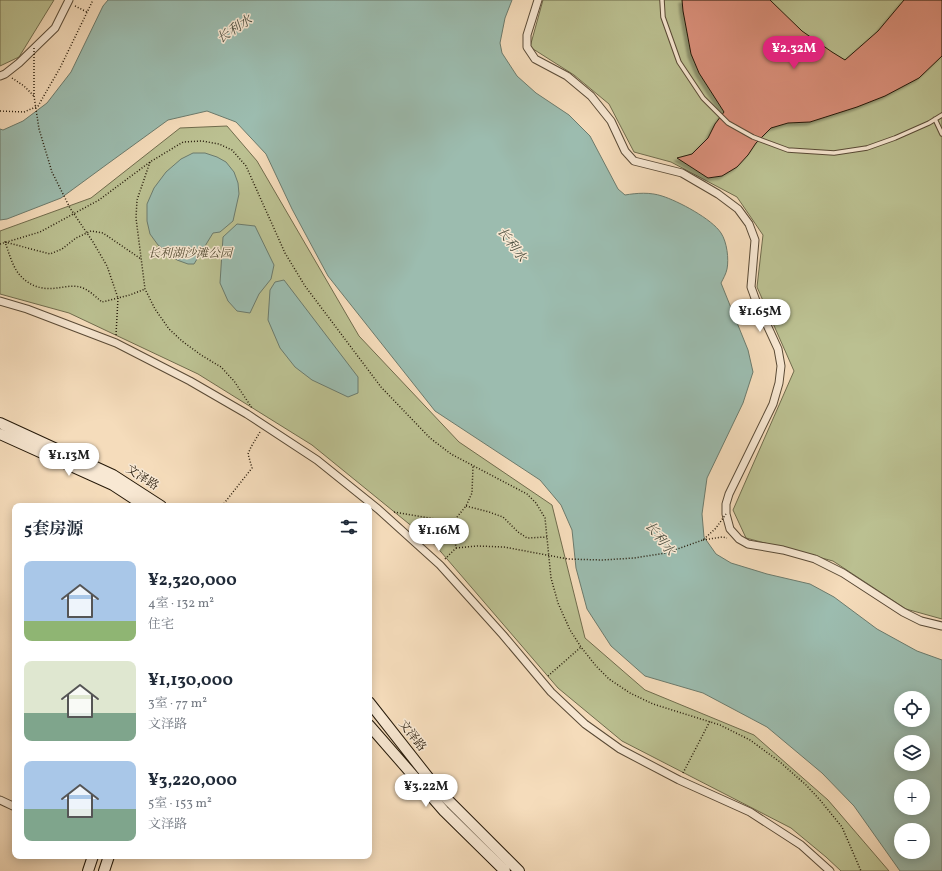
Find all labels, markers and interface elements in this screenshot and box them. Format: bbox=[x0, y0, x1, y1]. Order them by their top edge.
water label: 长利水 bbox=[214, 11, 258, 48]
pin: ¥2.32M bbox=[761, 36, 827, 70]
text: ¥2.32M bbox=[772, 40, 816, 58]
water label: 长利水 bbox=[492, 224, 531, 268]
park label: 长利湖沙滩公园 bbox=[148, 246, 234, 262]
pin: ¥1.65M bbox=[727, 299, 793, 333]
text: ¥1.65M bbox=[738, 303, 782, 321]
pin: ¥1.13M bbox=[36, 443, 102, 477]
text: ¥1.13M bbox=[48, 447, 90, 465]
street label: 文泽路 bbox=[123, 461, 161, 495]
icon: filters bbox=[338, 516, 360, 538]
text: 5套房源 bbox=[24, 518, 83, 541]
pin: ¥1.16M bbox=[406, 518, 472, 552]
water label: 长利水 bbox=[640, 518, 679, 561]
text: ¥1.16M bbox=[418, 522, 460, 540]
text: ¥2,320,000 bbox=[148, 569, 237, 592]
icon: home bbox=[56, 577, 104, 625]
text: 4室 · 132 m² bbox=[148, 595, 214, 613]
text: 住宅 bbox=[148, 616, 174, 634]
text: ¥1,130,000 bbox=[148, 669, 233, 692]
icon: home bbox=[56, 677, 104, 725]
map controls bbox=[894, 691, 930, 859]
button: locate bbox=[894, 691, 930, 727]
text: 3室 · 77 m² bbox=[148, 695, 207, 713]
text: 文泽路 bbox=[148, 716, 187, 734]
street label: 文泽路 bbox=[395, 717, 429, 755]
button: layers bbox=[894, 735, 930, 771]
text: ¥3,220,000 bbox=[148, 769, 237, 792]
pin: ¥3.22M bbox=[393, 774, 459, 808]
icon: home bbox=[56, 777, 104, 825]
text: ¥3.22M bbox=[404, 778, 448, 796]
button: + bbox=[894, 779, 930, 815]
text: 5室 · 153 m² bbox=[148, 795, 212, 813]
text: 文泽路 bbox=[148, 816, 187, 834]
button: − bbox=[894, 823, 930, 859]

